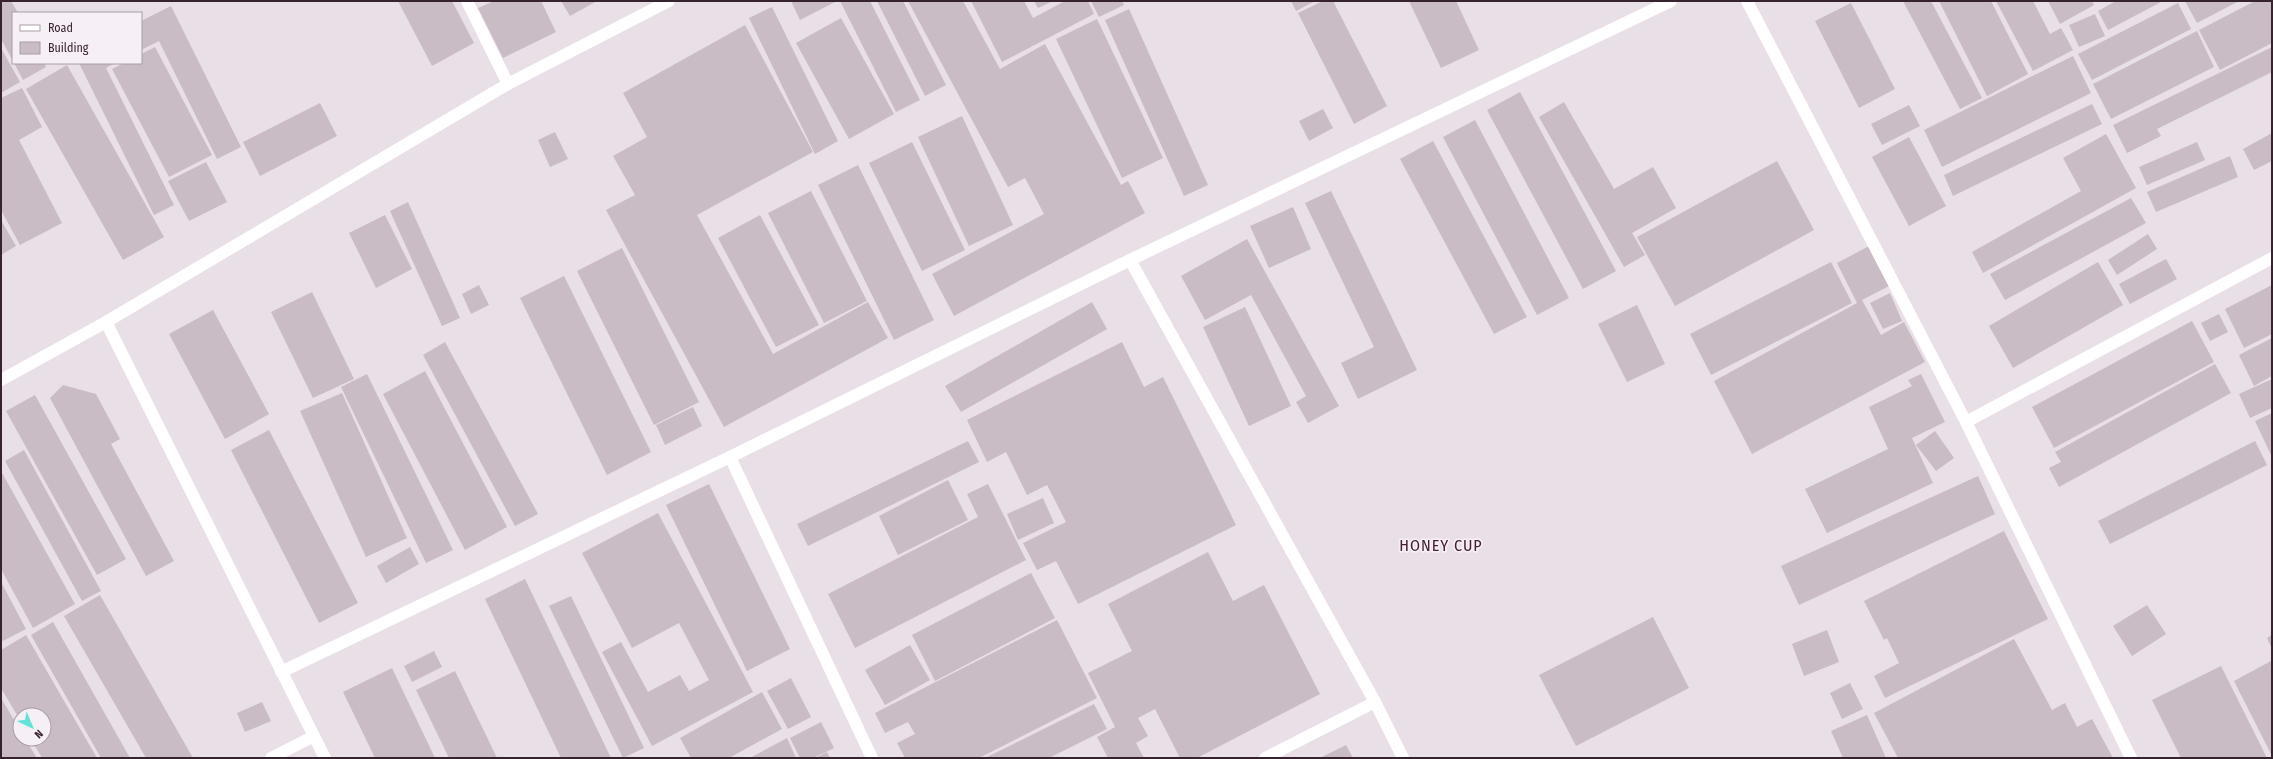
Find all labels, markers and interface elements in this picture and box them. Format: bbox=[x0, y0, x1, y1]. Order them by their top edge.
legend bbox=[12, 12, 142, 64]
text: Road bbox=[48, 21, 73, 35]
text: Building bbox=[48, 41, 89, 55]
district label: HONEY CUP bbox=[1399, 536, 1483, 555]
north arrow bbox=[12, 707, 52, 747]
text: N bbox=[32, 727, 45, 741]

